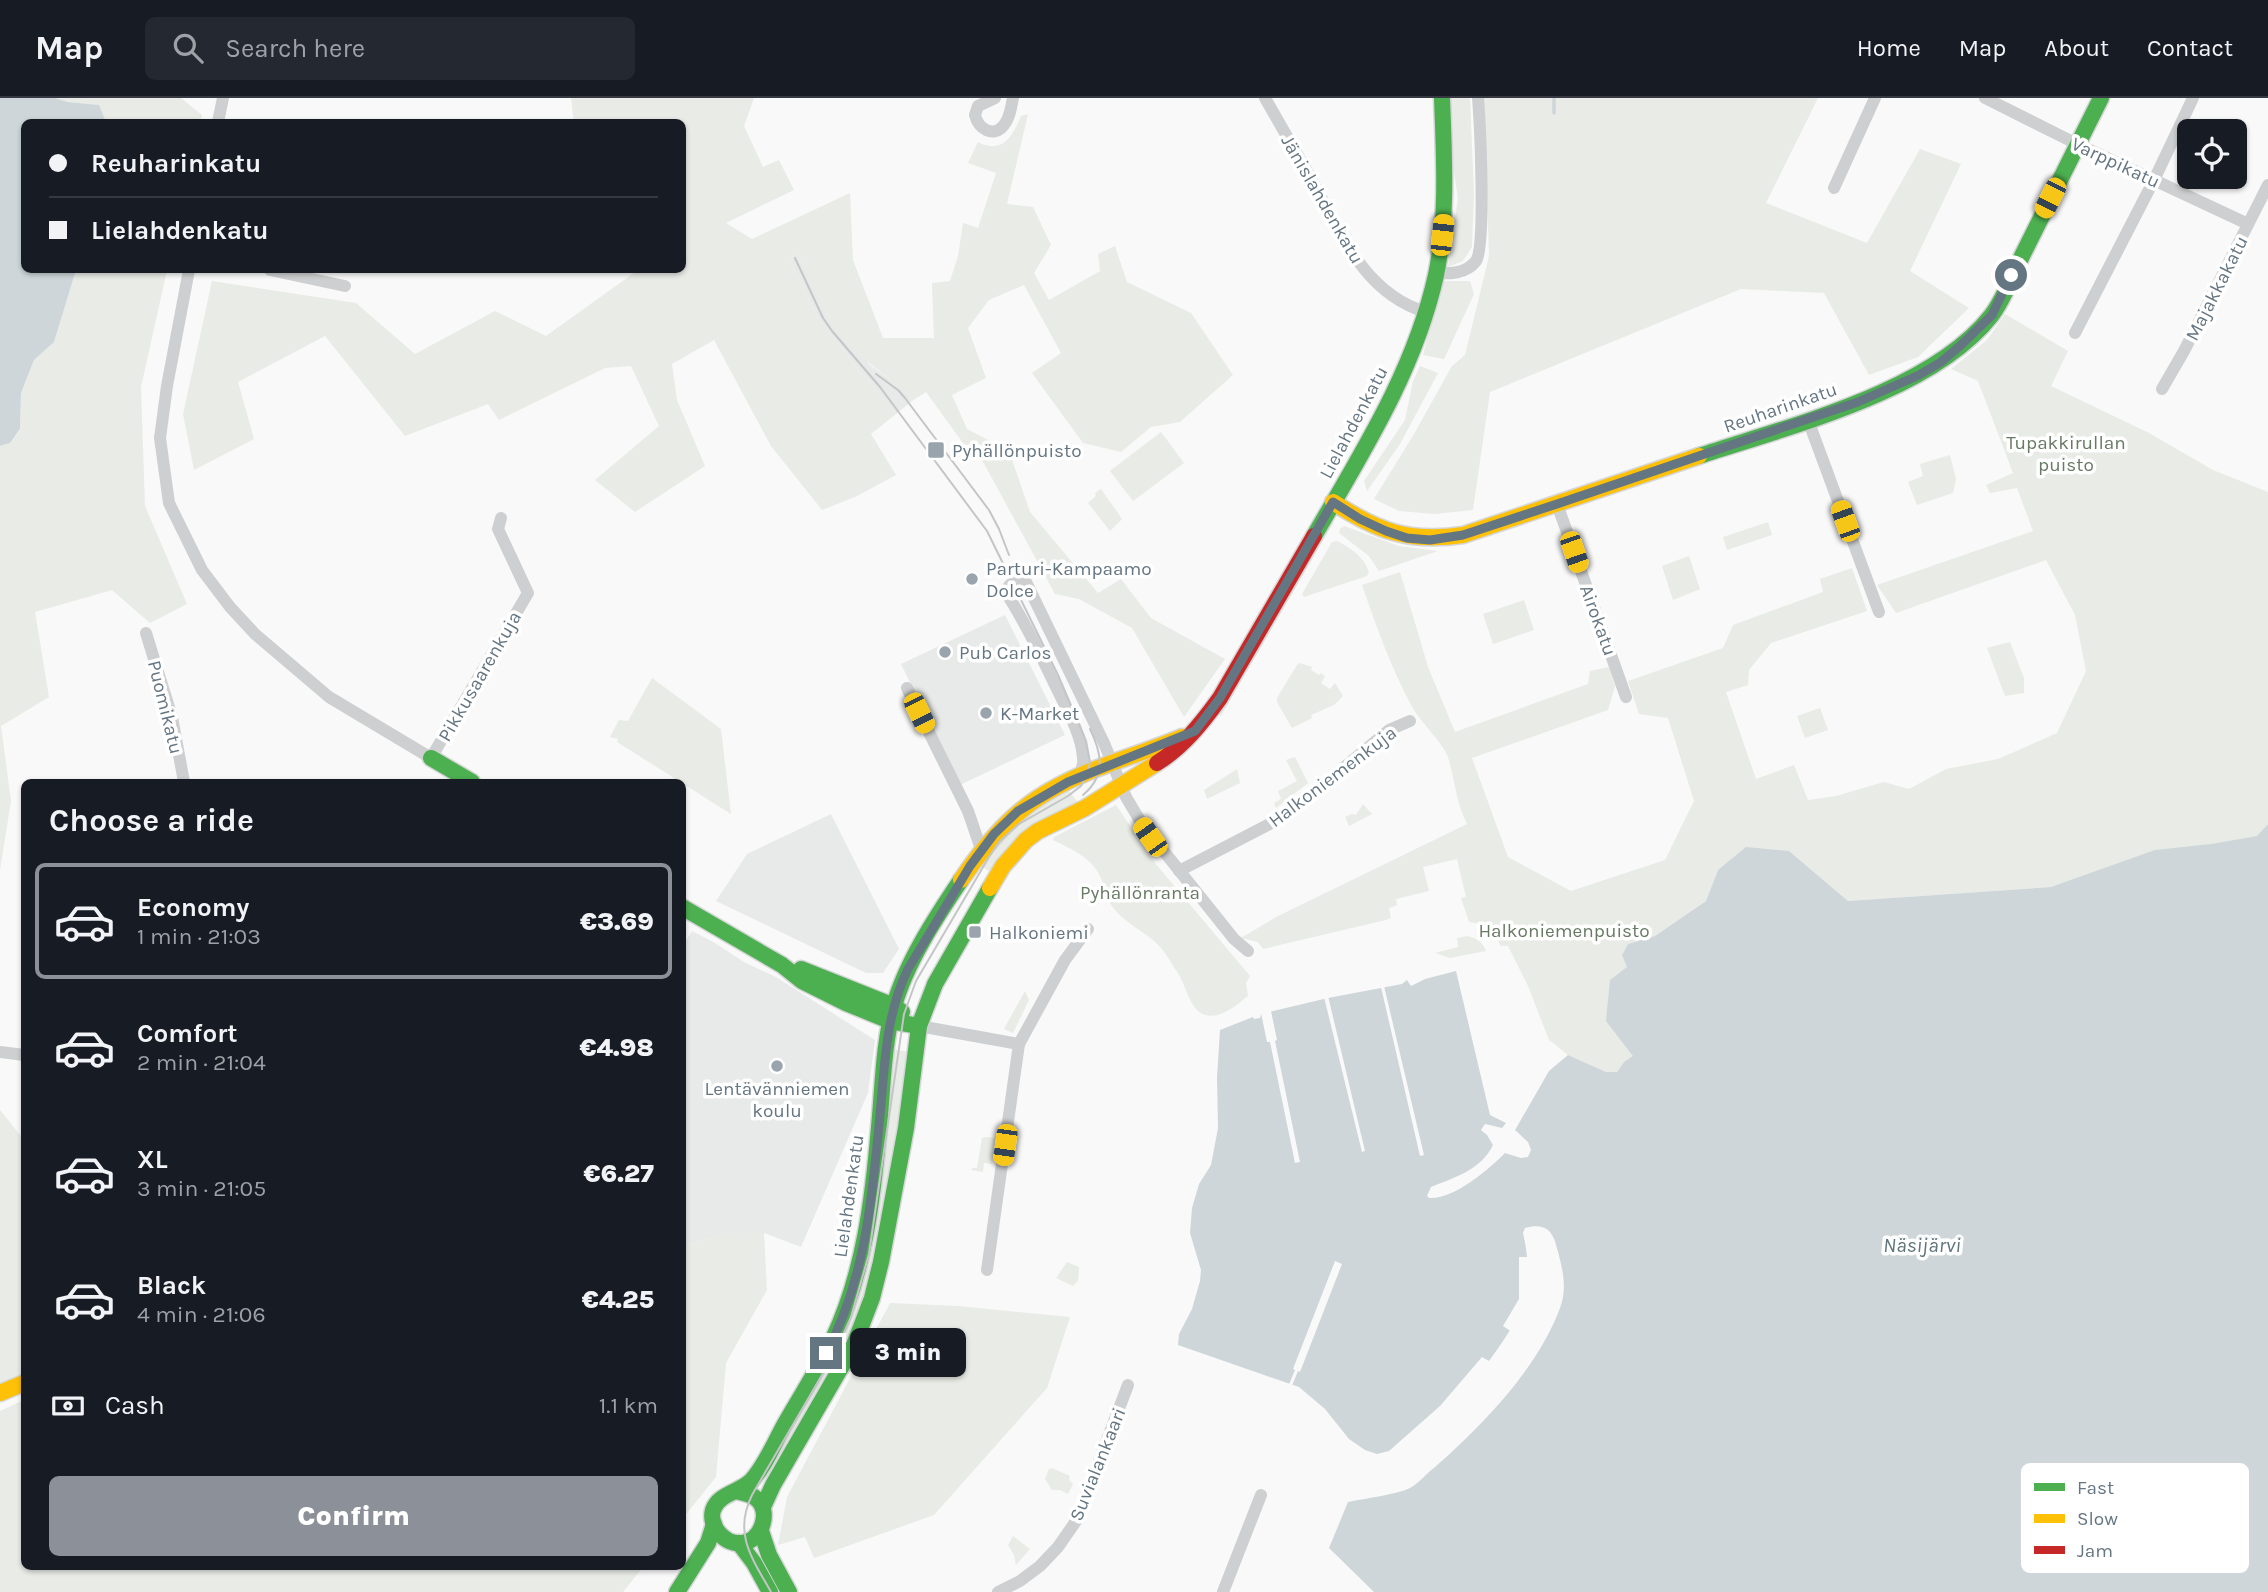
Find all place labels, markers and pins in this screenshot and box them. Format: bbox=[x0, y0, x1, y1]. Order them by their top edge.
marker: Pyhällönpuisto bbox=[926, 440, 946, 460]
place label: Pyhällönpuisto bbox=[952, 440, 1082, 462]
place label: Parturi-Kampaamo Dolce bbox=[986, 558, 1152, 602]
marker: Parturi-Kampaamo Dolce bbox=[964, 571, 980, 587]
place label: Pub Carlos bbox=[959, 642, 1051, 664]
marker: Pub Carlos bbox=[937, 644, 953, 660]
place label: K-Market bbox=[1000, 703, 1079, 725]
marker: K-Market bbox=[978, 705, 994, 721]
place label: Halkoniemi bbox=[989, 922, 1089, 944]
marker: Halkoniemi bbox=[967, 924, 983, 940]
marker: Lentävänniemen koulu bbox=[769, 1058, 785, 1074]
place label: Lentävänniemen koulu bbox=[704, 1078, 850, 1122]

